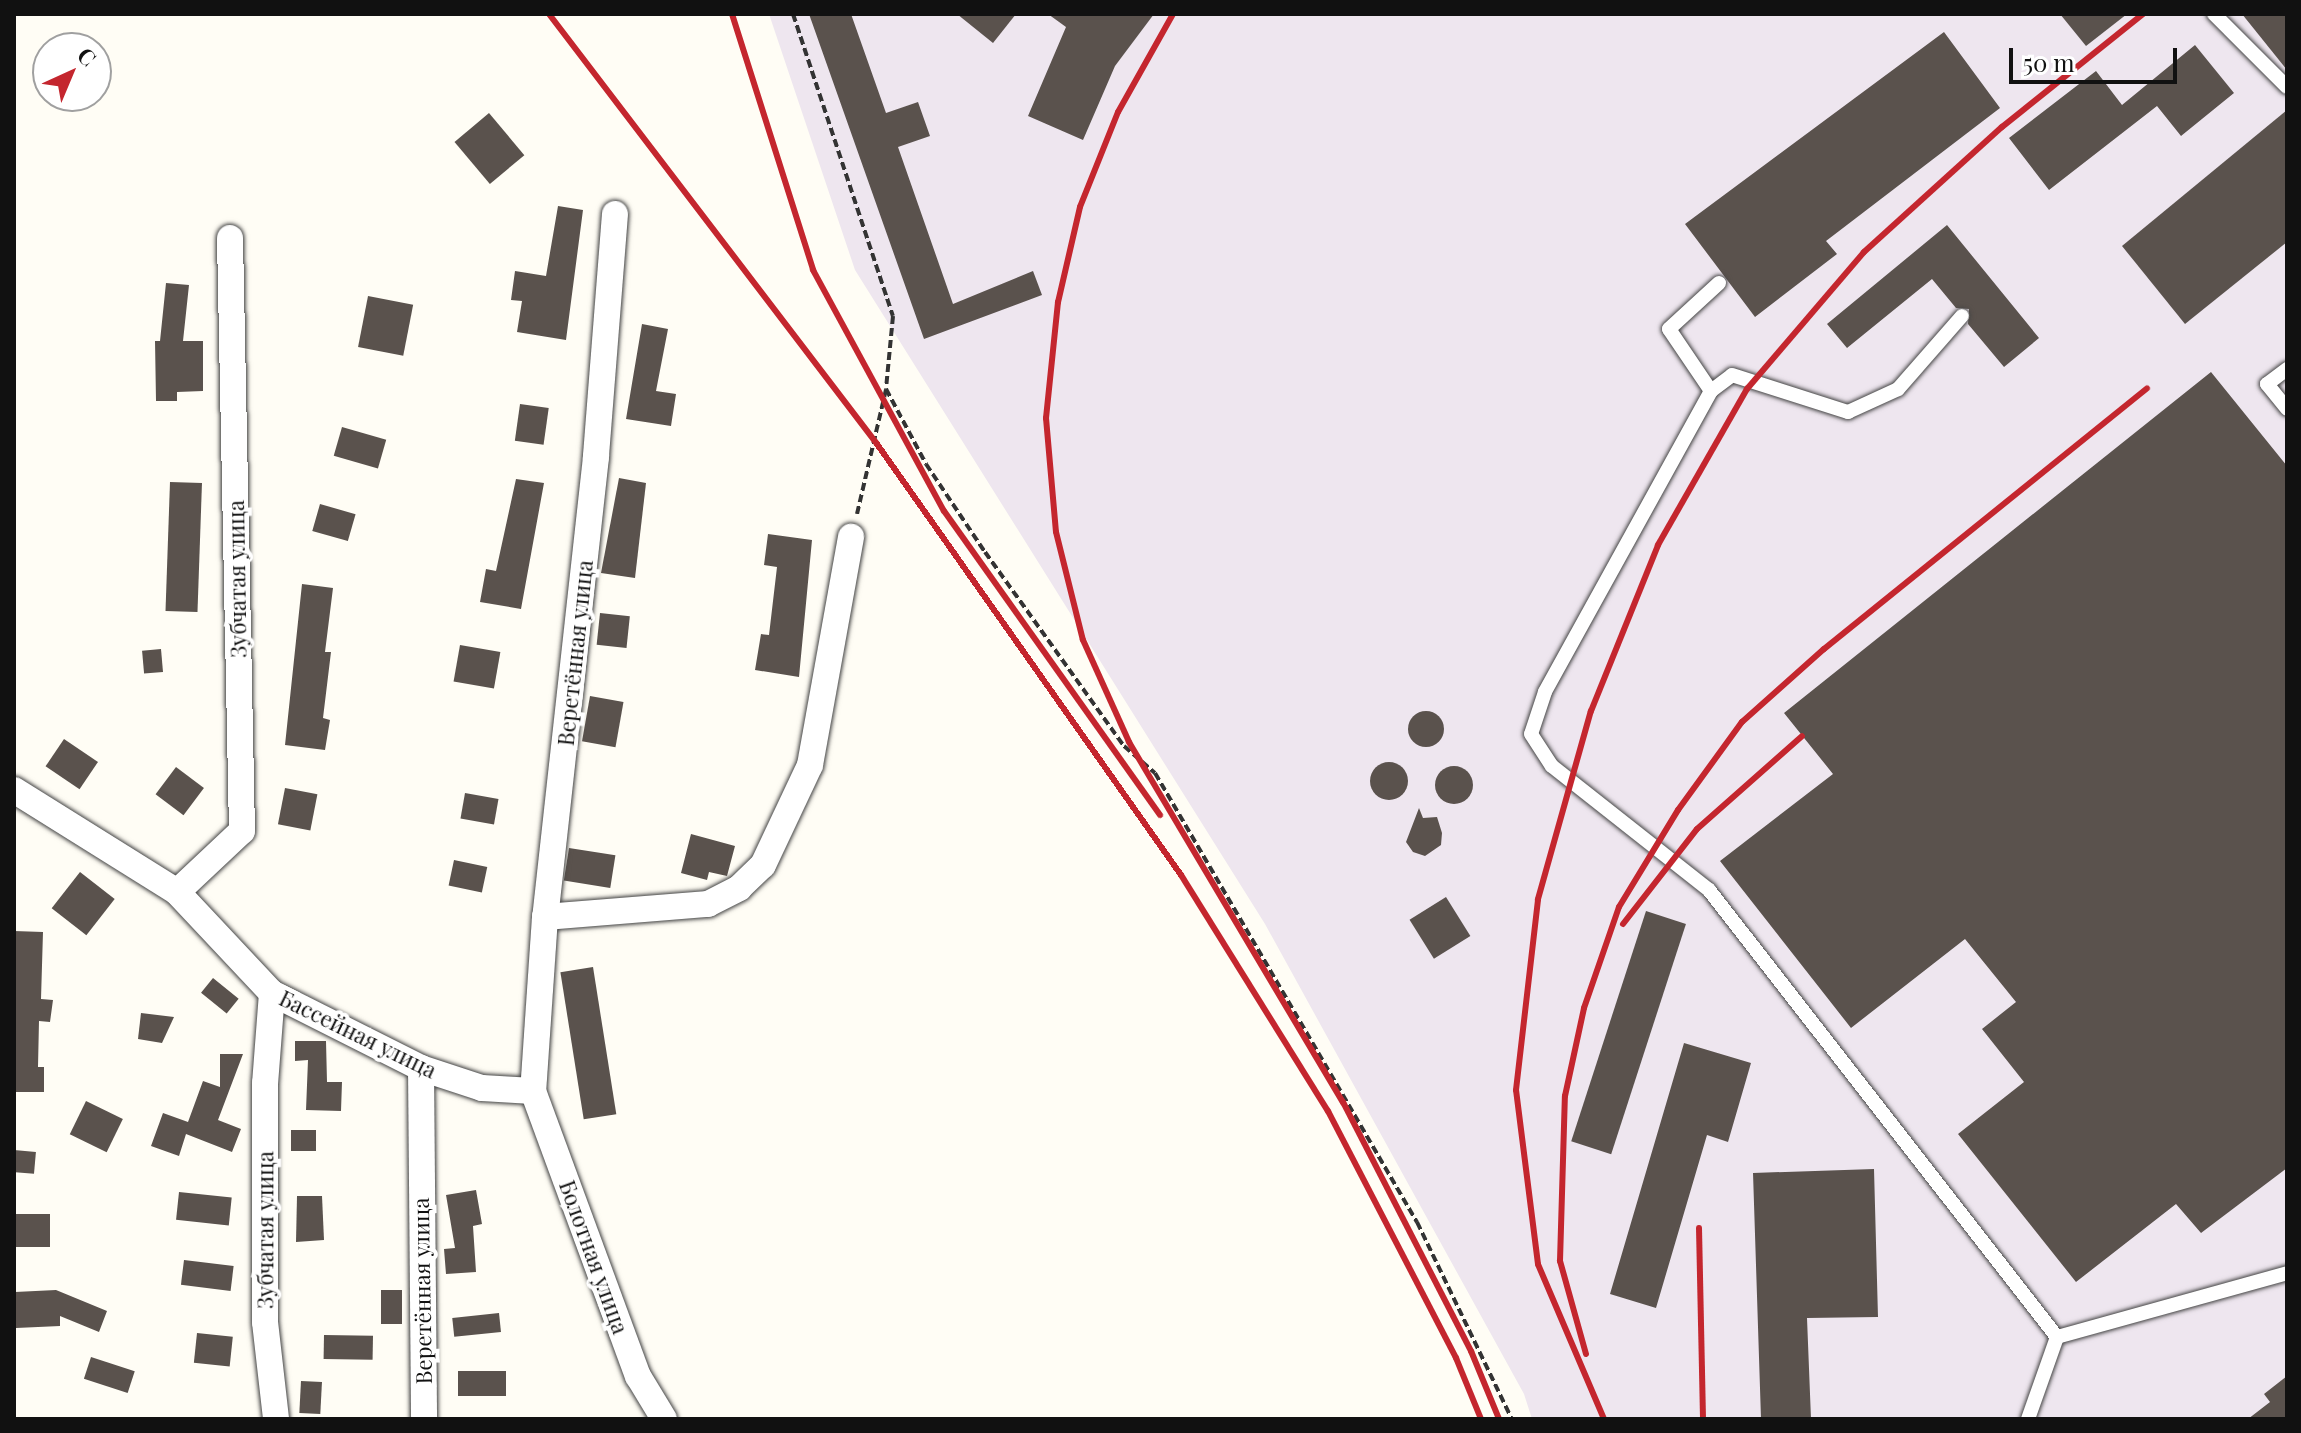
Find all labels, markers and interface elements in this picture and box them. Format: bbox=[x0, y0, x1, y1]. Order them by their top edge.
north arrow bbox=[32, 32, 112, 112]
scale bar bbox=[2013, 32, 2181, 82]
text: С bbox=[71, 40, 103, 72]
text: 50 m bbox=[2023, 46, 2075, 78]
street label: Зубчатая улица bbox=[222, 500, 252, 658]
street label: Веретённая улица bbox=[552, 559, 598, 747]
street label: Бассейная улица bbox=[275, 985, 441, 1083]
street label: Зубчатая улица bbox=[252, 1151, 278, 1309]
street label: Болотная улица bbox=[554, 1177, 634, 1337]
street label: Веретённая улица bbox=[407, 1197, 437, 1385]

